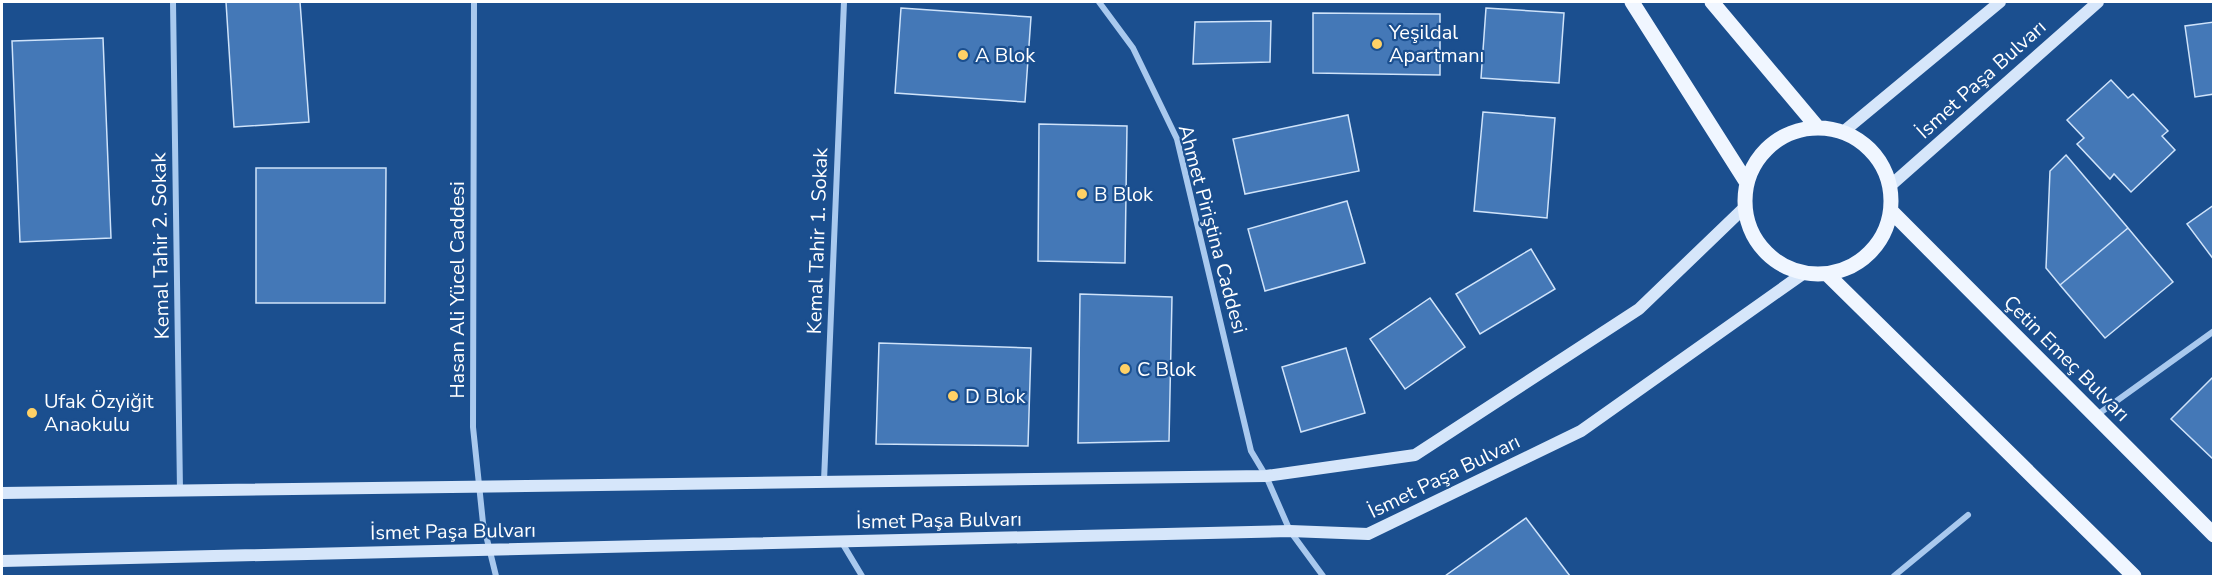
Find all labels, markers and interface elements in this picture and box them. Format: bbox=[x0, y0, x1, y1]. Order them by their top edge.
street label: İsmet Paşa Bulvarı bbox=[1911, 14, 2052, 145]
place label: Yeşildal Apartmanı bbox=[1388, 19, 1484, 69]
marker: Yeşildal Apartmanı bbox=[1370, 37, 1384, 51]
place label: A Blok bbox=[975, 42, 1036, 69]
marker: A Blok bbox=[956, 48, 970, 62]
street label: Ahmet Piriştina Caddesi bbox=[1172, 122, 1253, 337]
street label: Kemal Tahir 1. Sokak bbox=[801, 146, 834, 335]
street label: Kemal Tahir 2. Sokak bbox=[145, 151, 176, 340]
street label: Hasan Ali Yücel Caddesi bbox=[444, 181, 471, 399]
place label: B Blok bbox=[1094, 181, 1154, 208]
marker: B Blok bbox=[1075, 187, 1089, 201]
street label: Çetin Emeç Bulvarı bbox=[1998, 289, 2136, 427]
place label: C Blok bbox=[1137, 356, 1197, 383]
marker: C Blok bbox=[1118, 362, 1132, 376]
place label: D Blok bbox=[965, 383, 1026, 410]
place label: Ufak Özyiğit Anaokulu bbox=[44, 388, 155, 438]
marker: D Blok bbox=[946, 389, 960, 403]
marker: Ufak Özyiğit Anaokulu bbox=[25, 406, 39, 420]
street label: İsmet Paşa Bulvarı bbox=[1364, 428, 1525, 525]
street label: İsmet Paşa Bulvarı bbox=[856, 506, 1022, 535]
street label: İsmet Paşa Bulvarı bbox=[370, 517, 536, 546]

